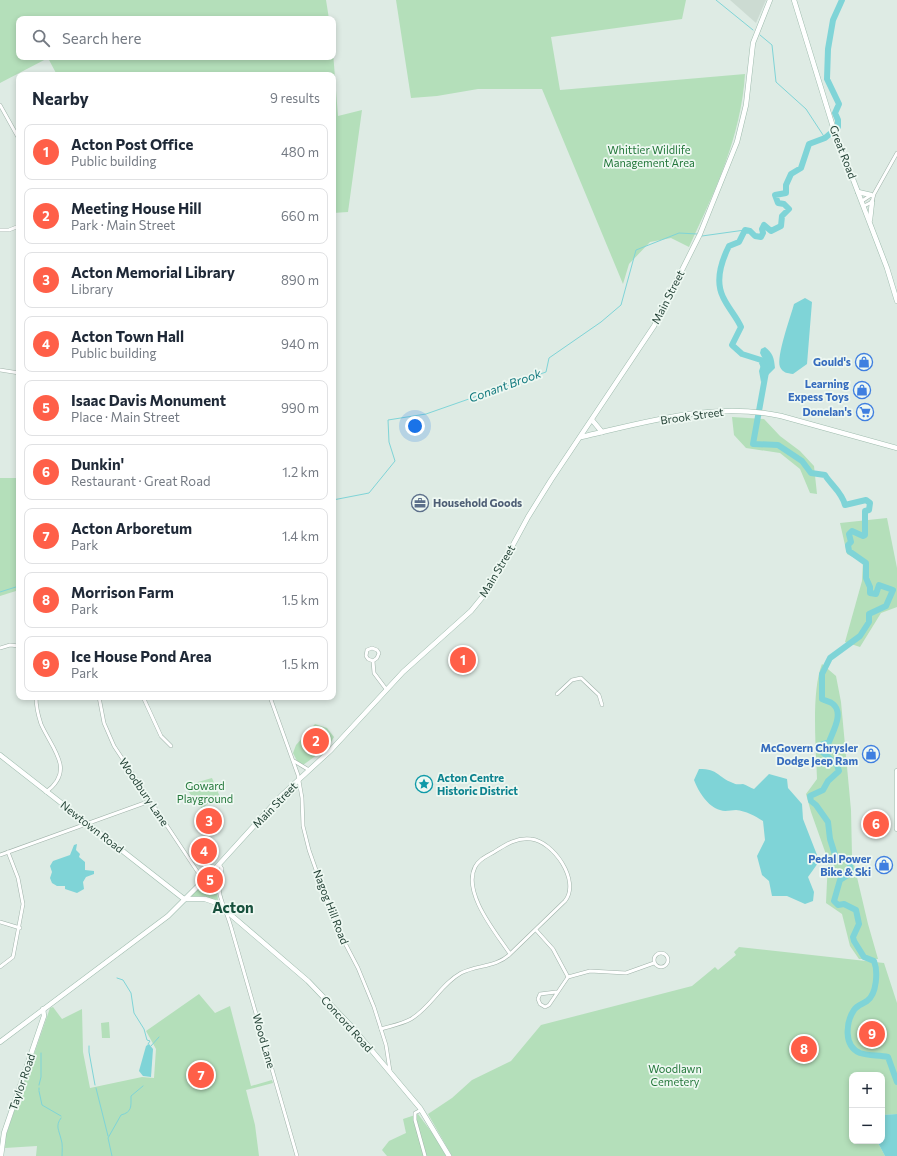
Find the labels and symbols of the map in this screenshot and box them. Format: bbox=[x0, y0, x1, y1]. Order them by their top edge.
street label: Great Road bbox=[827, 123, 860, 180]
park label: Whittier Wildlife Management Area bbox=[603, 143, 695, 169]
street label: Main Street bbox=[648, 267, 687, 326]
shop icon: Gould's bbox=[854, 352, 874, 372]
place label: Gould's bbox=[813, 355, 851, 368]
water label: Conant Brook bbox=[467, 365, 543, 405]
place label: Learning Expess Toys bbox=[788, 377, 849, 403]
shop icon: Learning Expess Toys bbox=[852, 380, 872, 400]
supermarket icon: Donelan's bbox=[855, 402, 875, 422]
street label: Brook Street bbox=[660, 405, 725, 426]
place label: Donelan's bbox=[802, 405, 852, 418]
your location bbox=[405, 416, 425, 436]
office icon: Household Goods bbox=[410, 493, 430, 513]
place label: Household Goods bbox=[433, 496, 522, 509]
street label: Main Street bbox=[476, 542, 517, 599]
pin: 1 bbox=[450, 645, 476, 675]
pin: 2 bbox=[303, 726, 329, 756]
place label: McGovern Chrysler Dodge Jeep Ram bbox=[760, 741, 858, 768]
shop icon: McGovern Chrysler Dodge Jeep Ram bbox=[861, 744, 881, 764]
street label: Woodbury Lane bbox=[117, 755, 172, 828]
place label: Acton Centre Historic District bbox=[437, 771, 518, 797]
place icon: Acton Centre Historic District bbox=[414, 774, 434, 794]
park label: Goward Playground bbox=[177, 779, 233, 805]
street label: Main Street bbox=[250, 779, 300, 830]
street label: Newtown Road bbox=[58, 798, 126, 855]
pin: 3 bbox=[196, 806, 222, 836]
pin: 6 bbox=[863, 809, 889, 839]
pin: 4 bbox=[191, 836, 217, 866]
place label: Pedal Power Bike & Ski bbox=[808, 852, 871, 878]
shop icon: Pedal Power Bike & Ski bbox=[874, 855, 894, 875]
pin: 5 bbox=[197, 865, 223, 895]
street label: Nagog Hill Road bbox=[311, 868, 352, 946]
district label: Acton bbox=[212, 898, 254, 916]
street label: Concord Road bbox=[319, 993, 376, 1054]
street label: Wood Lane bbox=[250, 1012, 279, 1070]
pin: 9 bbox=[859, 1019, 885, 1049]
pin: 8 bbox=[791, 1034, 817, 1064]
street label: Taylor Road bbox=[6, 1052, 37, 1112]
pin: 7 bbox=[188, 1060, 214, 1090]
park label: Woodlawn Cemetery bbox=[648, 1062, 702, 1088]

